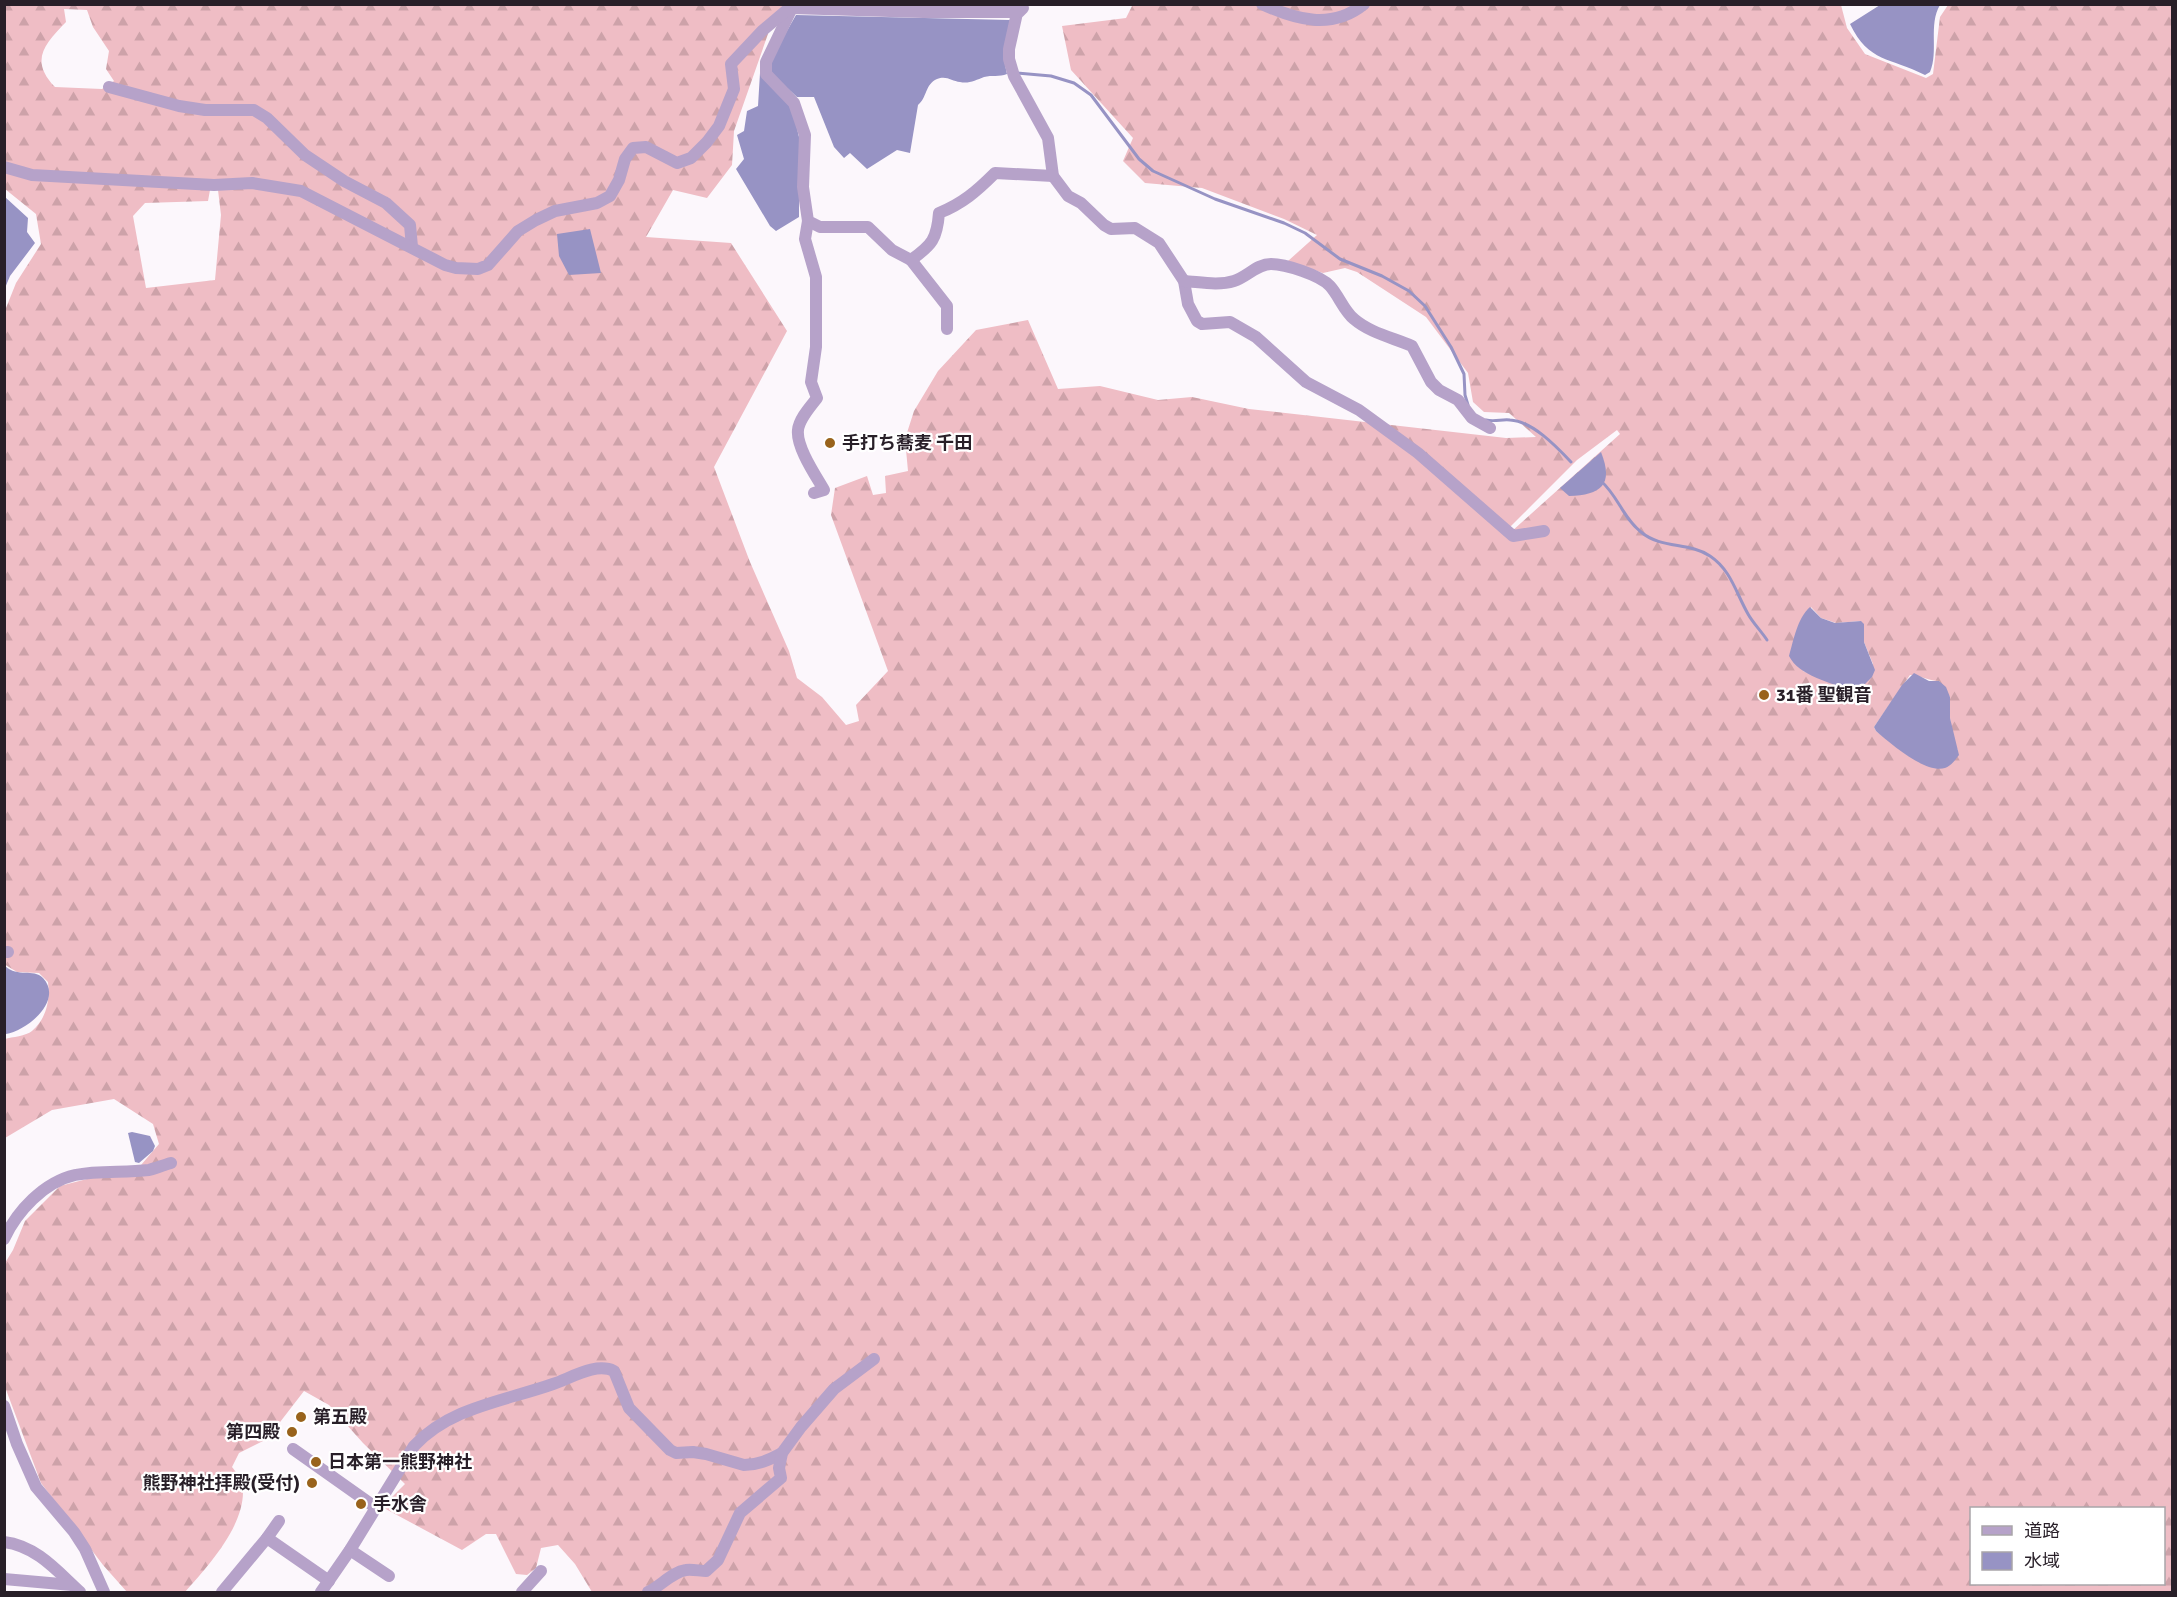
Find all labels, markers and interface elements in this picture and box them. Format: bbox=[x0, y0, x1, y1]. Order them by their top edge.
place label: 手打ち蕎麦 千田 bbox=[842, 432, 972, 454]
marker: 手打ち蕎麦 千田 bbox=[823, 436, 837, 450]
place label: 31番 聖観音 bbox=[1776, 684, 1871, 706]
marker: 31番 聖観音 bbox=[1757, 688, 1771, 702]
place label: 第五殿 bbox=[313, 1406, 367, 1428]
marker: 第五殿 bbox=[294, 1410, 308, 1424]
place label: 第四殿 bbox=[226, 1421, 280, 1443]
marker: 第四殿 bbox=[285, 1425, 299, 1439]
place label: 日本第一熊野神社 bbox=[328, 1451, 472, 1473]
marker: 日本第一熊野神社 bbox=[309, 1455, 323, 1469]
place label: 熊野神社拝殿(受付) bbox=[143, 1472, 300, 1494]
marker: 熊野神社拝殿(受付) bbox=[305, 1476, 319, 1490]
place label: 手水舎 bbox=[373, 1493, 427, 1515]
marker: 手水舎 bbox=[354, 1497, 368, 1511]
legend bbox=[1970, 1507, 2165, 1585]
text: 道路 bbox=[2024, 1520, 2060, 1542]
text: 水域 bbox=[2024, 1550, 2060, 1572]

